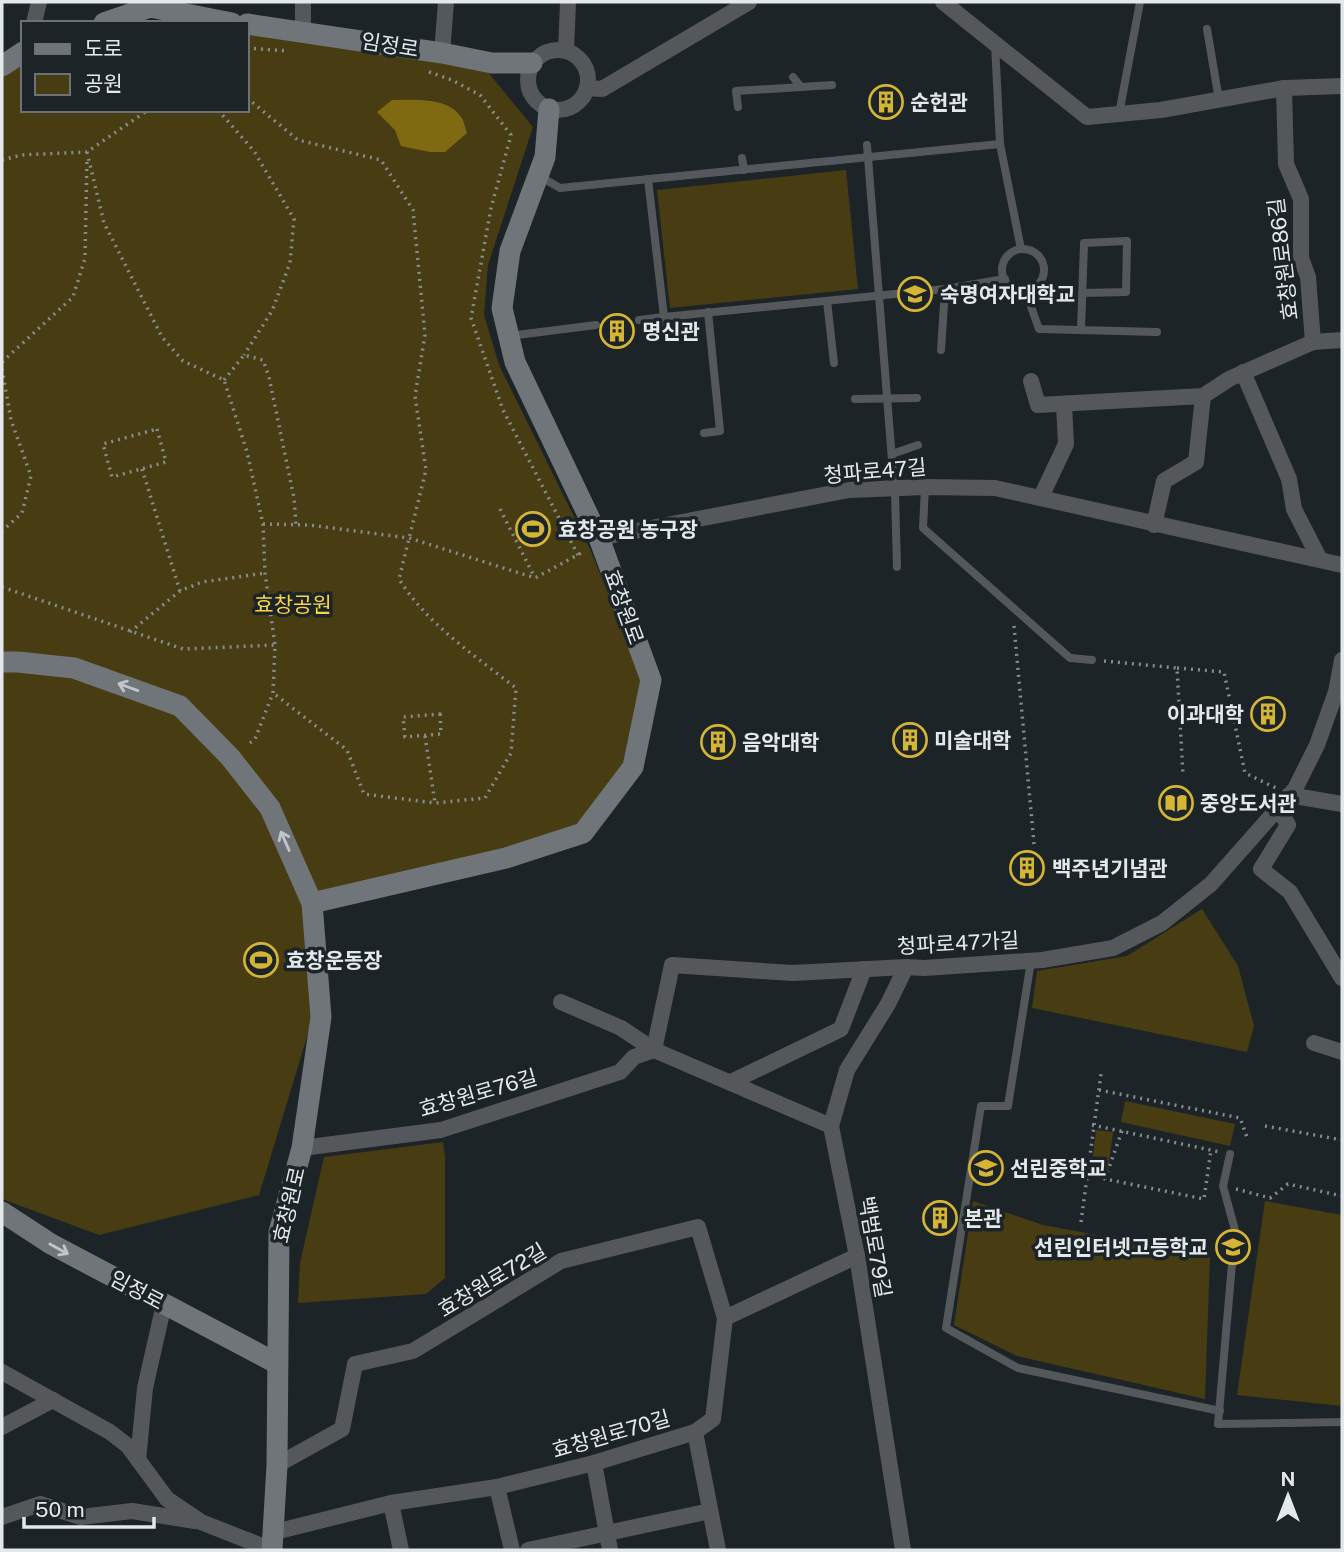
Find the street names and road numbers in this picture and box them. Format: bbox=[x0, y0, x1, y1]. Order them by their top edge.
street label: 임정로 bbox=[359, 28, 421, 62]
street label: 효창원로86길 bbox=[1263, 196, 1303, 322]
street label: 청파로47길 bbox=[823, 454, 927, 488]
street label: 효창원로 bbox=[599, 566, 649, 648]
street label: 청파로47가길 bbox=[896, 927, 1020, 959]
street label: 효창원로76길 bbox=[416, 1064, 540, 1122]
street label: 효창원로 bbox=[268, 1165, 310, 1245]
street label: 백범로79길 bbox=[854, 1194, 896, 1300]
street label: 효창원로72길 bbox=[433, 1238, 551, 1322]
street label: 임정로 bbox=[106, 1265, 168, 1315]
street label: 효창원로70길 bbox=[549, 1405, 673, 1463]

